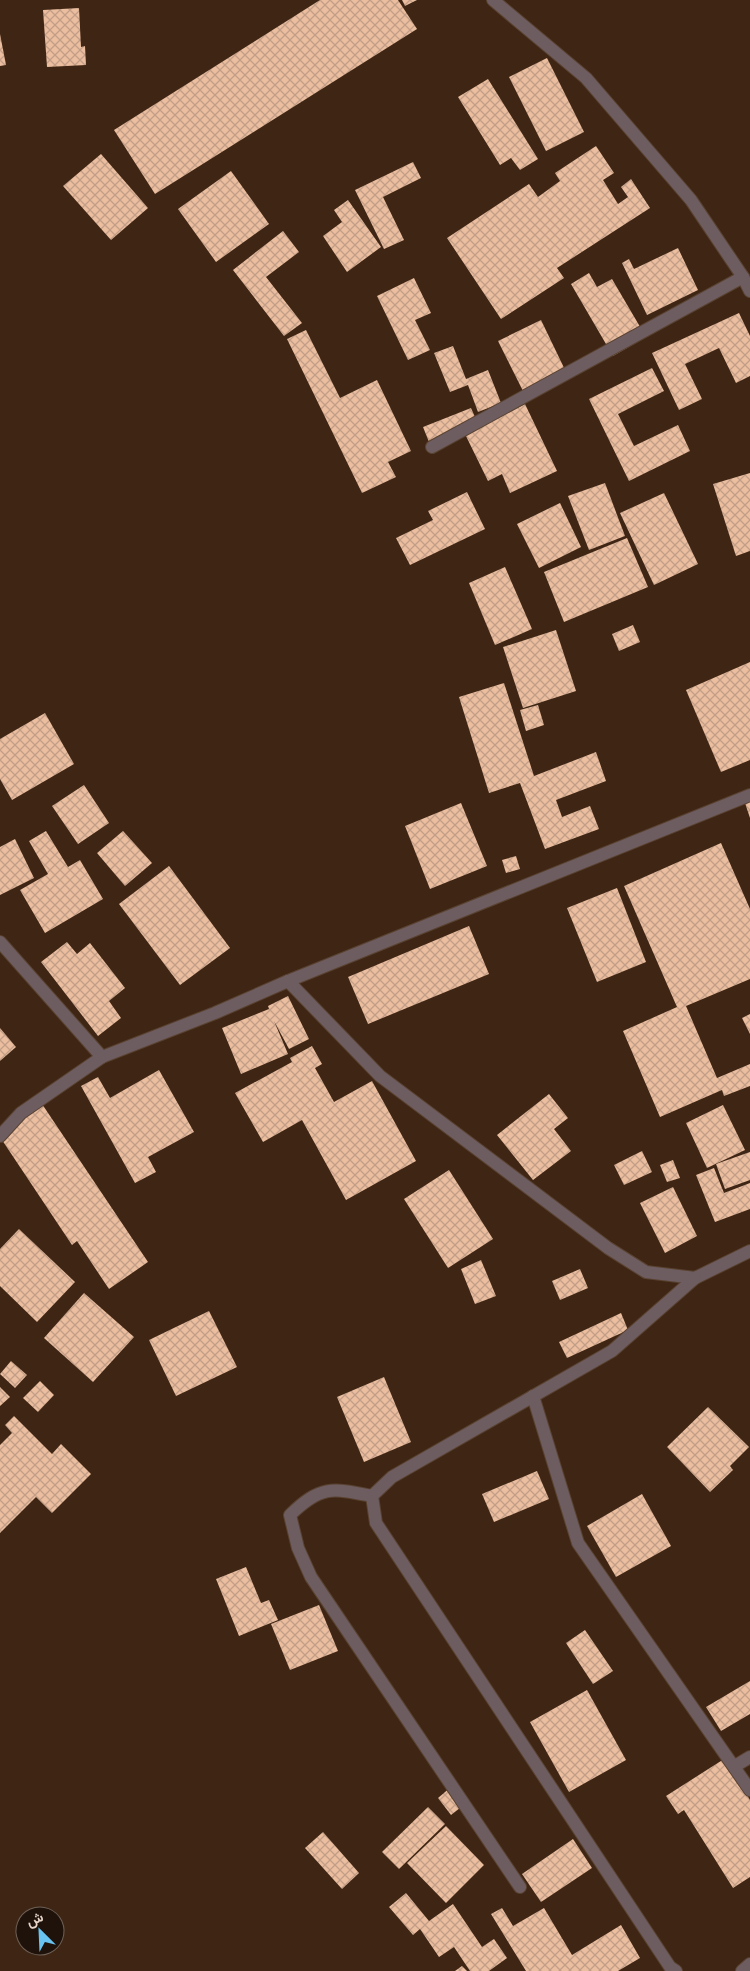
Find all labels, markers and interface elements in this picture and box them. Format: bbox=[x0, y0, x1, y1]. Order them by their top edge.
north arrow bbox=[15, 1906, 65, 1956]
text: ش bbox=[23, 1906, 47, 1932]

